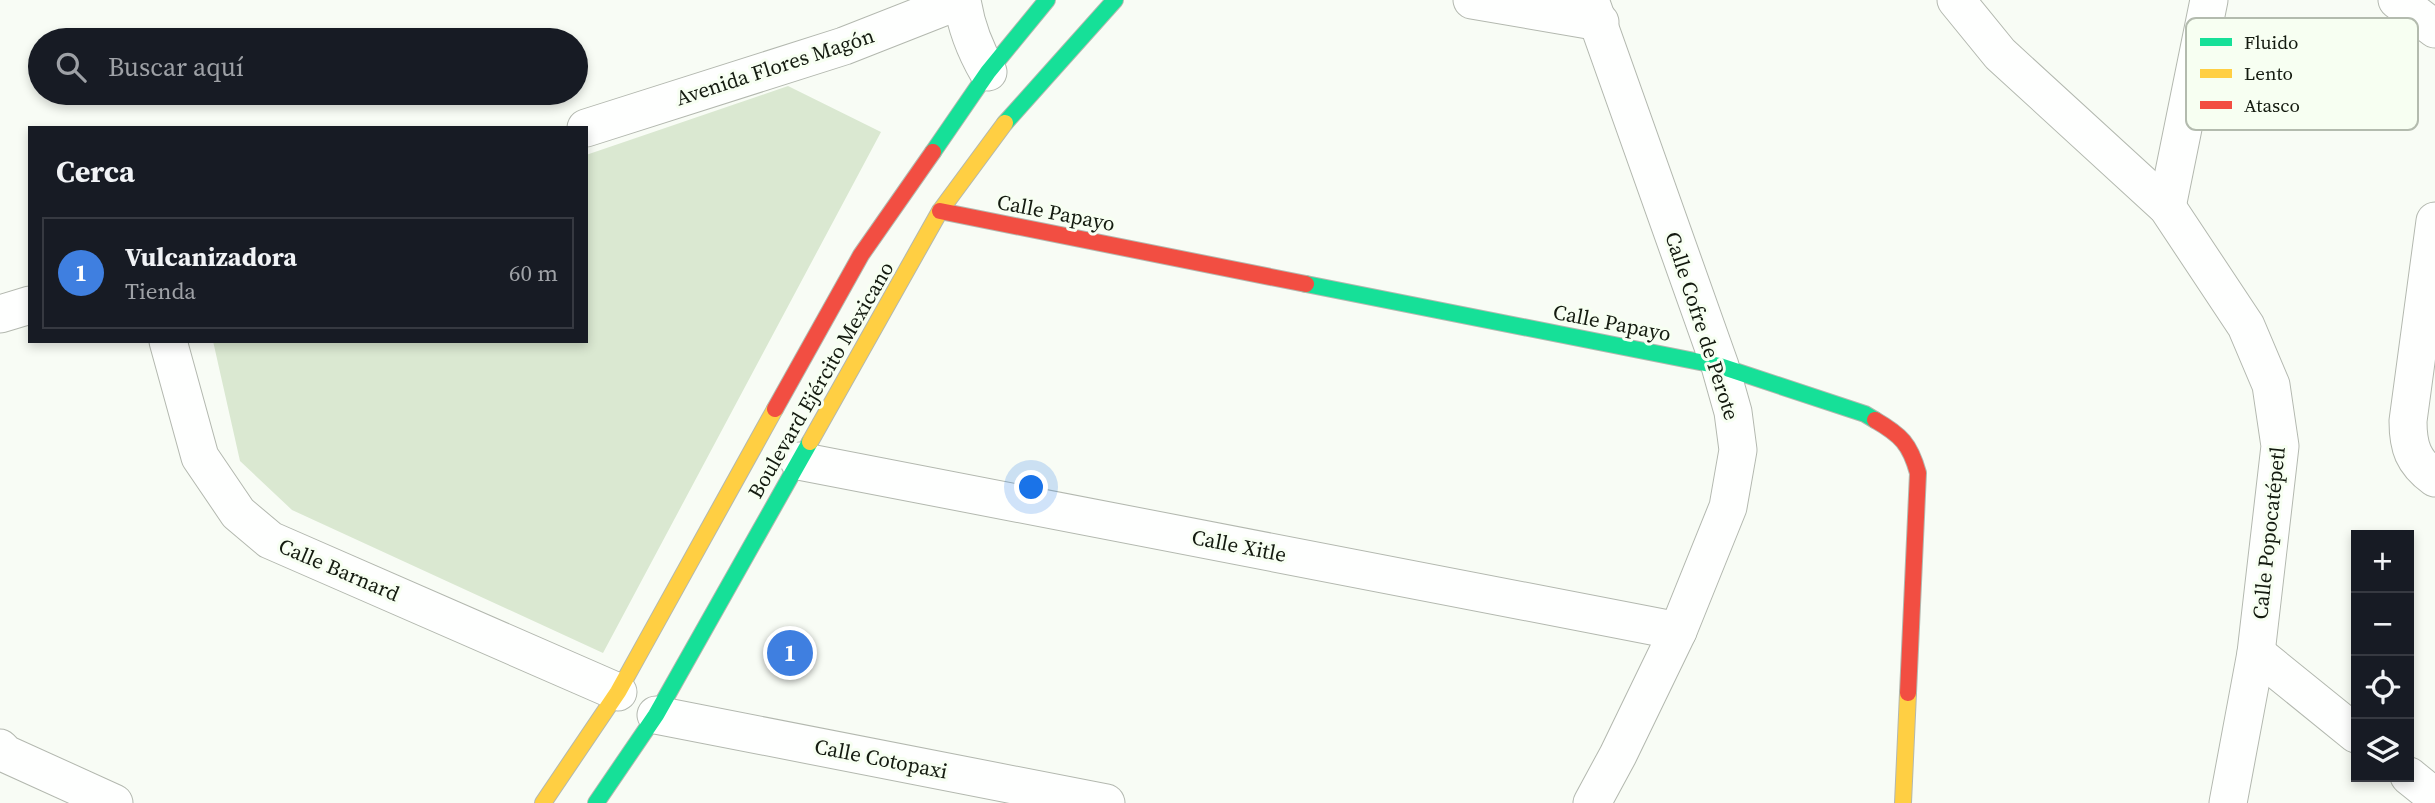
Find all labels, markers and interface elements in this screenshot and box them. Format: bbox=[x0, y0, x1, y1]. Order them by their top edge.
legend bbox=[2186, 18, 2418, 130]
street label: Avenida Flores Magón bbox=[672, 21, 878, 112]
search box bbox=[28, 28, 588, 105]
text: Fluido bbox=[2244, 29, 2298, 55]
icon: search bbox=[52, 48, 90, 86]
text: Buscar aquí bbox=[108, 49, 244, 85]
text: Lento bbox=[2244, 60, 2293, 86]
text: Atasco bbox=[2244, 92, 2300, 118]
text: Cerca bbox=[56, 151, 135, 192]
street label: Calle Papayo bbox=[995, 187, 1117, 238]
street label: Calle Cofre de Perote bbox=[1658, 228, 1747, 424]
text: Vulcanizadora bbox=[125, 239, 297, 275]
street label: Boulevard Ejército Mexicano bbox=[741, 256, 900, 504]
text: 1 bbox=[75, 257, 87, 289]
text: 60 m bbox=[509, 257, 558, 289]
text: Tienda bbox=[125, 275, 196, 307]
street label: Calle Papayo bbox=[1551, 297, 1673, 348]
street label: Calle Popocatépetl bbox=[2245, 445, 2292, 621]
your location bbox=[1014, 470, 1048, 504]
street label: Calle Xitle bbox=[1189, 522, 1289, 569]
map controls bbox=[2351, 530, 2414, 782]
button: + bbox=[2351, 530, 2414, 593]
street label: Calle Barnard bbox=[274, 531, 404, 608]
button: − bbox=[2351, 593, 2414, 656]
pin: 1 bbox=[767, 627, 813, 679]
button: locate bbox=[2351, 656, 2414, 719]
button: layers bbox=[2351, 719, 2414, 782]
street label: Calle Cotopaxi bbox=[812, 731, 950, 786]

